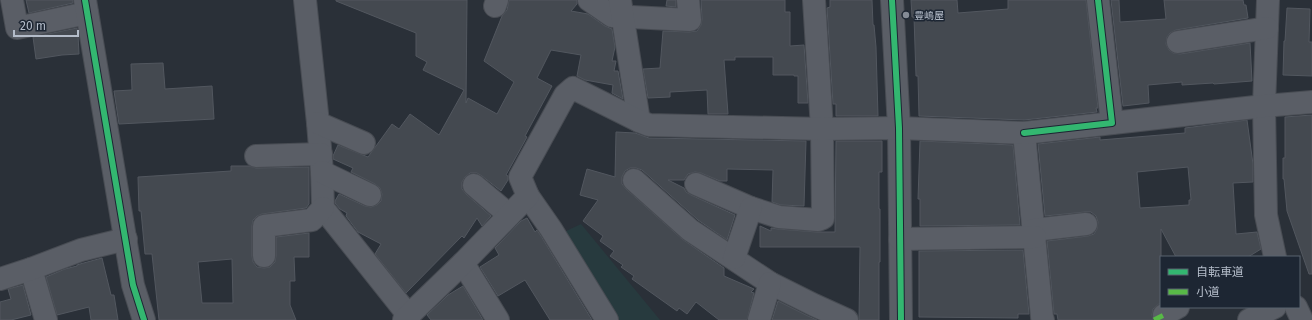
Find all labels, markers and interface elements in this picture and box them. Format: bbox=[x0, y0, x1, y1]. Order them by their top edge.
marker: 豊嶋屋 bbox=[901, 10, 911, 20]
place label: 豊嶋屋 bbox=[914, 10, 944, 22]
scale bar bbox=[14, 12, 78, 38]
text: 20 m bbox=[20, 19, 46, 33]
legend bbox=[1160, 256, 1300, 308]
text: 自転車道 bbox=[1196, 265, 1244, 279]
text: 小道 bbox=[1196, 285, 1220, 299]

